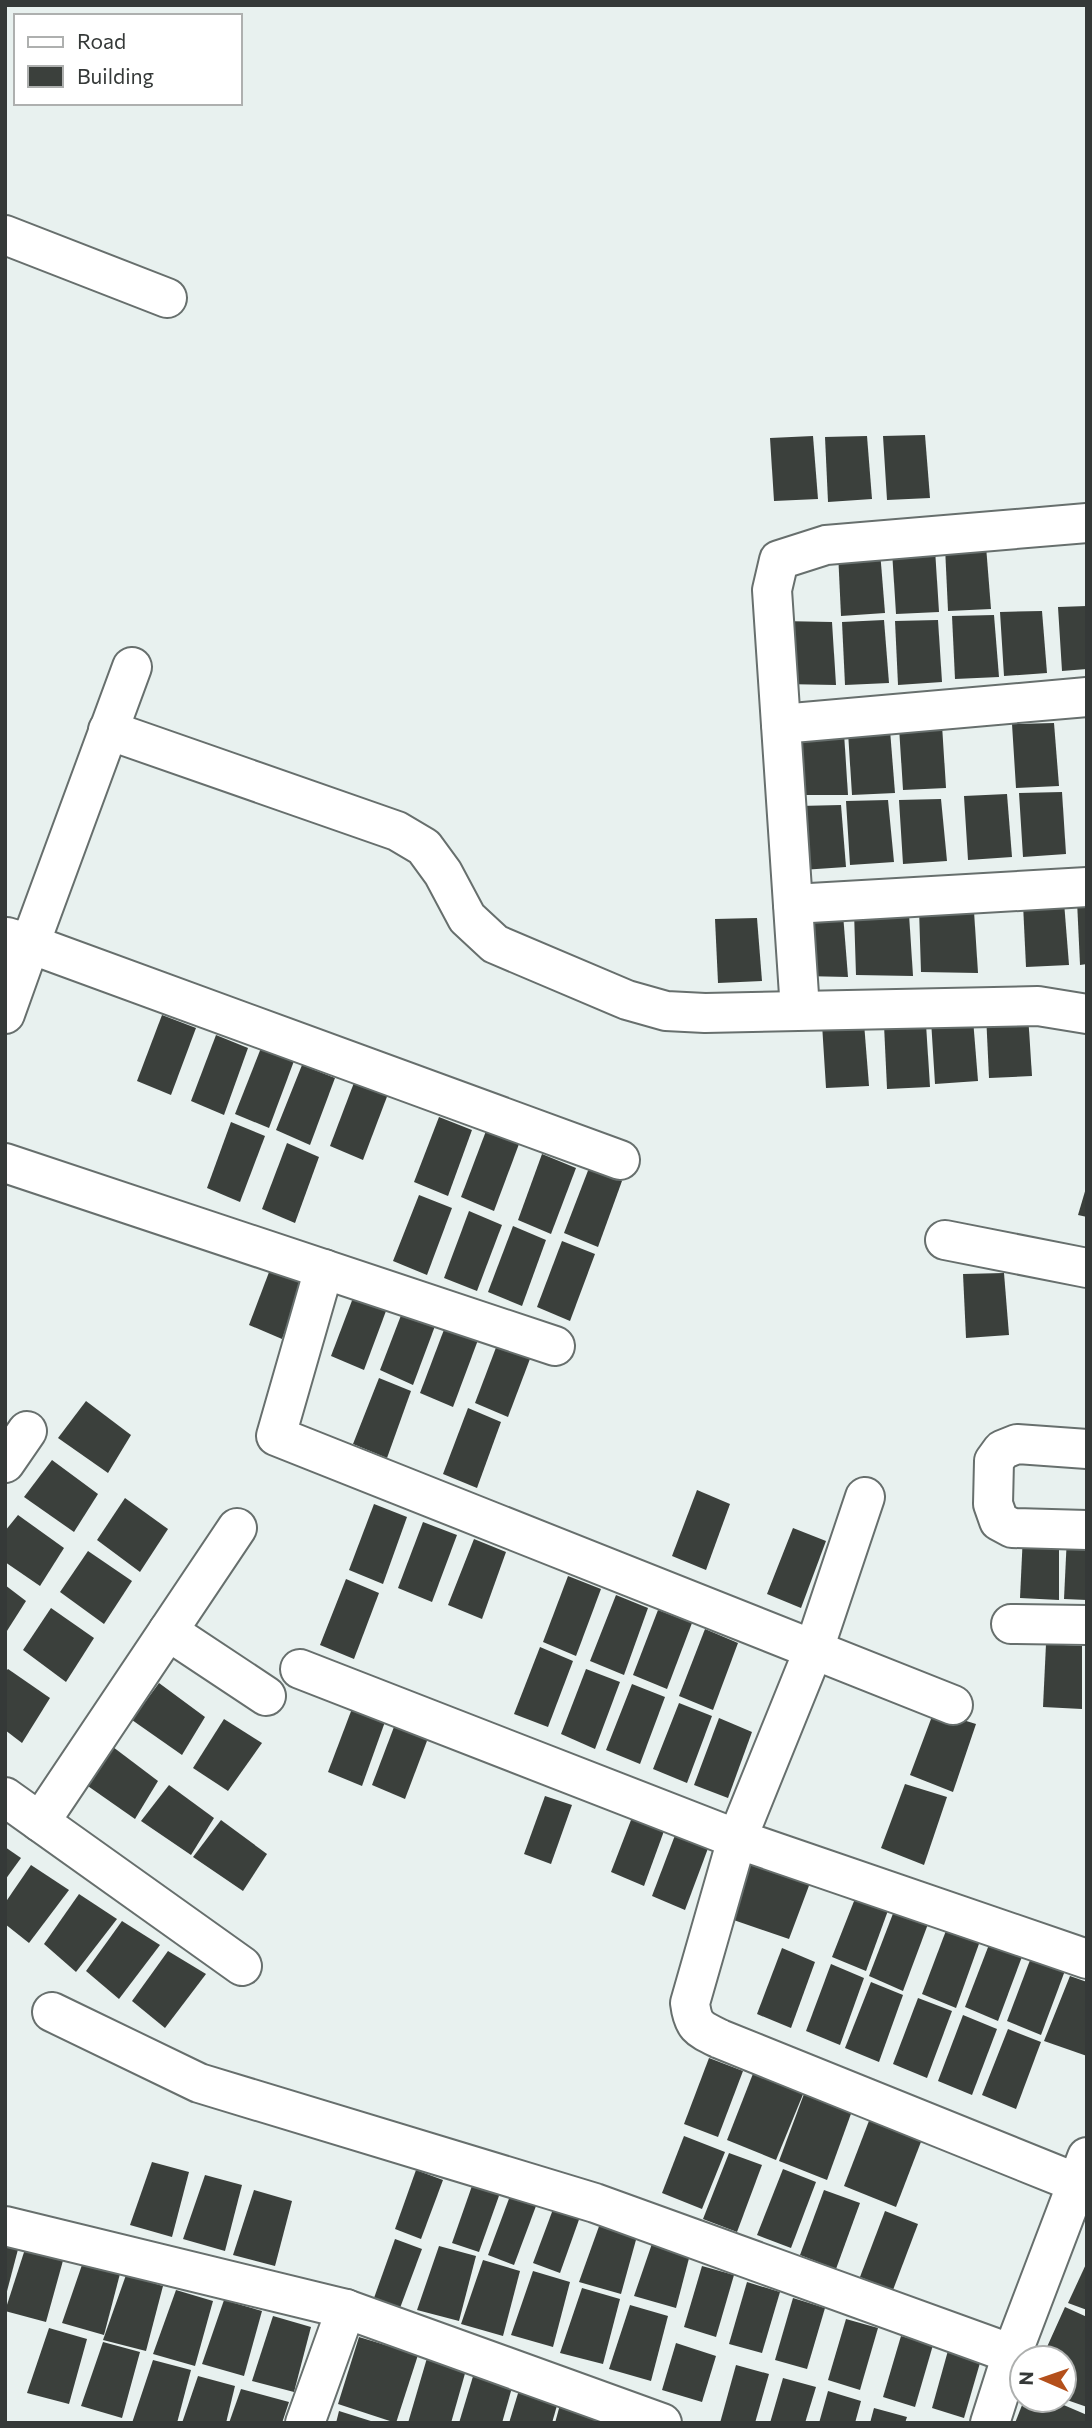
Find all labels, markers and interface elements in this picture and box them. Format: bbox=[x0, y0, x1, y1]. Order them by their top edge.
legend bbox=[14, 14, 242, 105]
text: Road bbox=[77, 28, 126, 53]
text: Building bbox=[77, 63, 154, 88]
north arrow bbox=[1008, 2344, 1078, 2414]
text: N bbox=[1014, 2371, 1037, 2386]

